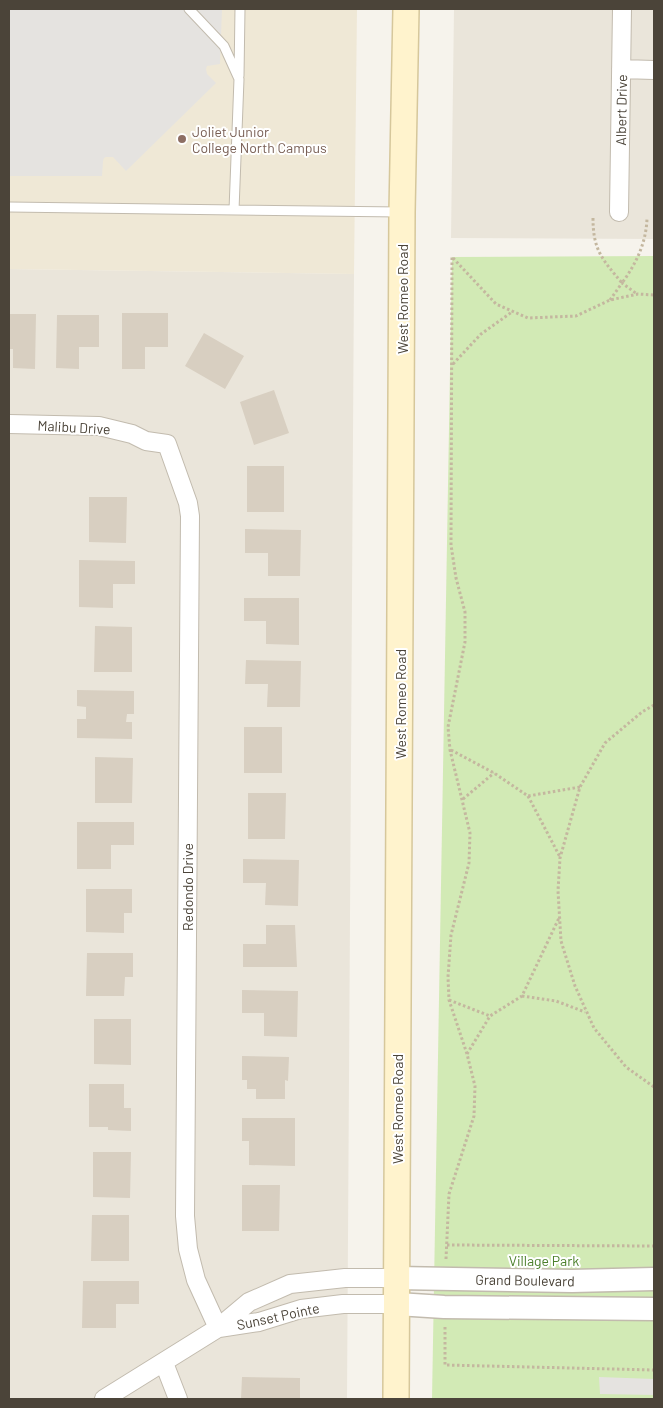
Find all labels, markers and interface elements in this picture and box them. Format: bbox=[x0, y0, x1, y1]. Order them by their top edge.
street label: Albert Drive bbox=[612, 74, 630, 146]
place label: Joliet Junior College North Campus bbox=[192, 123, 327, 156]
marker: Joliet Junior College North Campus bbox=[176, 133, 188, 145]
street label: West Romeo Road bbox=[394, 244, 411, 354]
street label: Malibu Drive bbox=[37, 417, 111, 437]
street label: West Romeo Road bbox=[392, 649, 409, 759]
street label: Redondo Drive bbox=[179, 843, 196, 931]
street label: West Romeo Road bbox=[389, 1054, 406, 1164]
park label: Village Park bbox=[509, 1252, 579, 1269]
street label: Grand Boulevard bbox=[475, 1271, 575, 1289]
street label: Sunset Pointe bbox=[235, 1299, 321, 1333]

